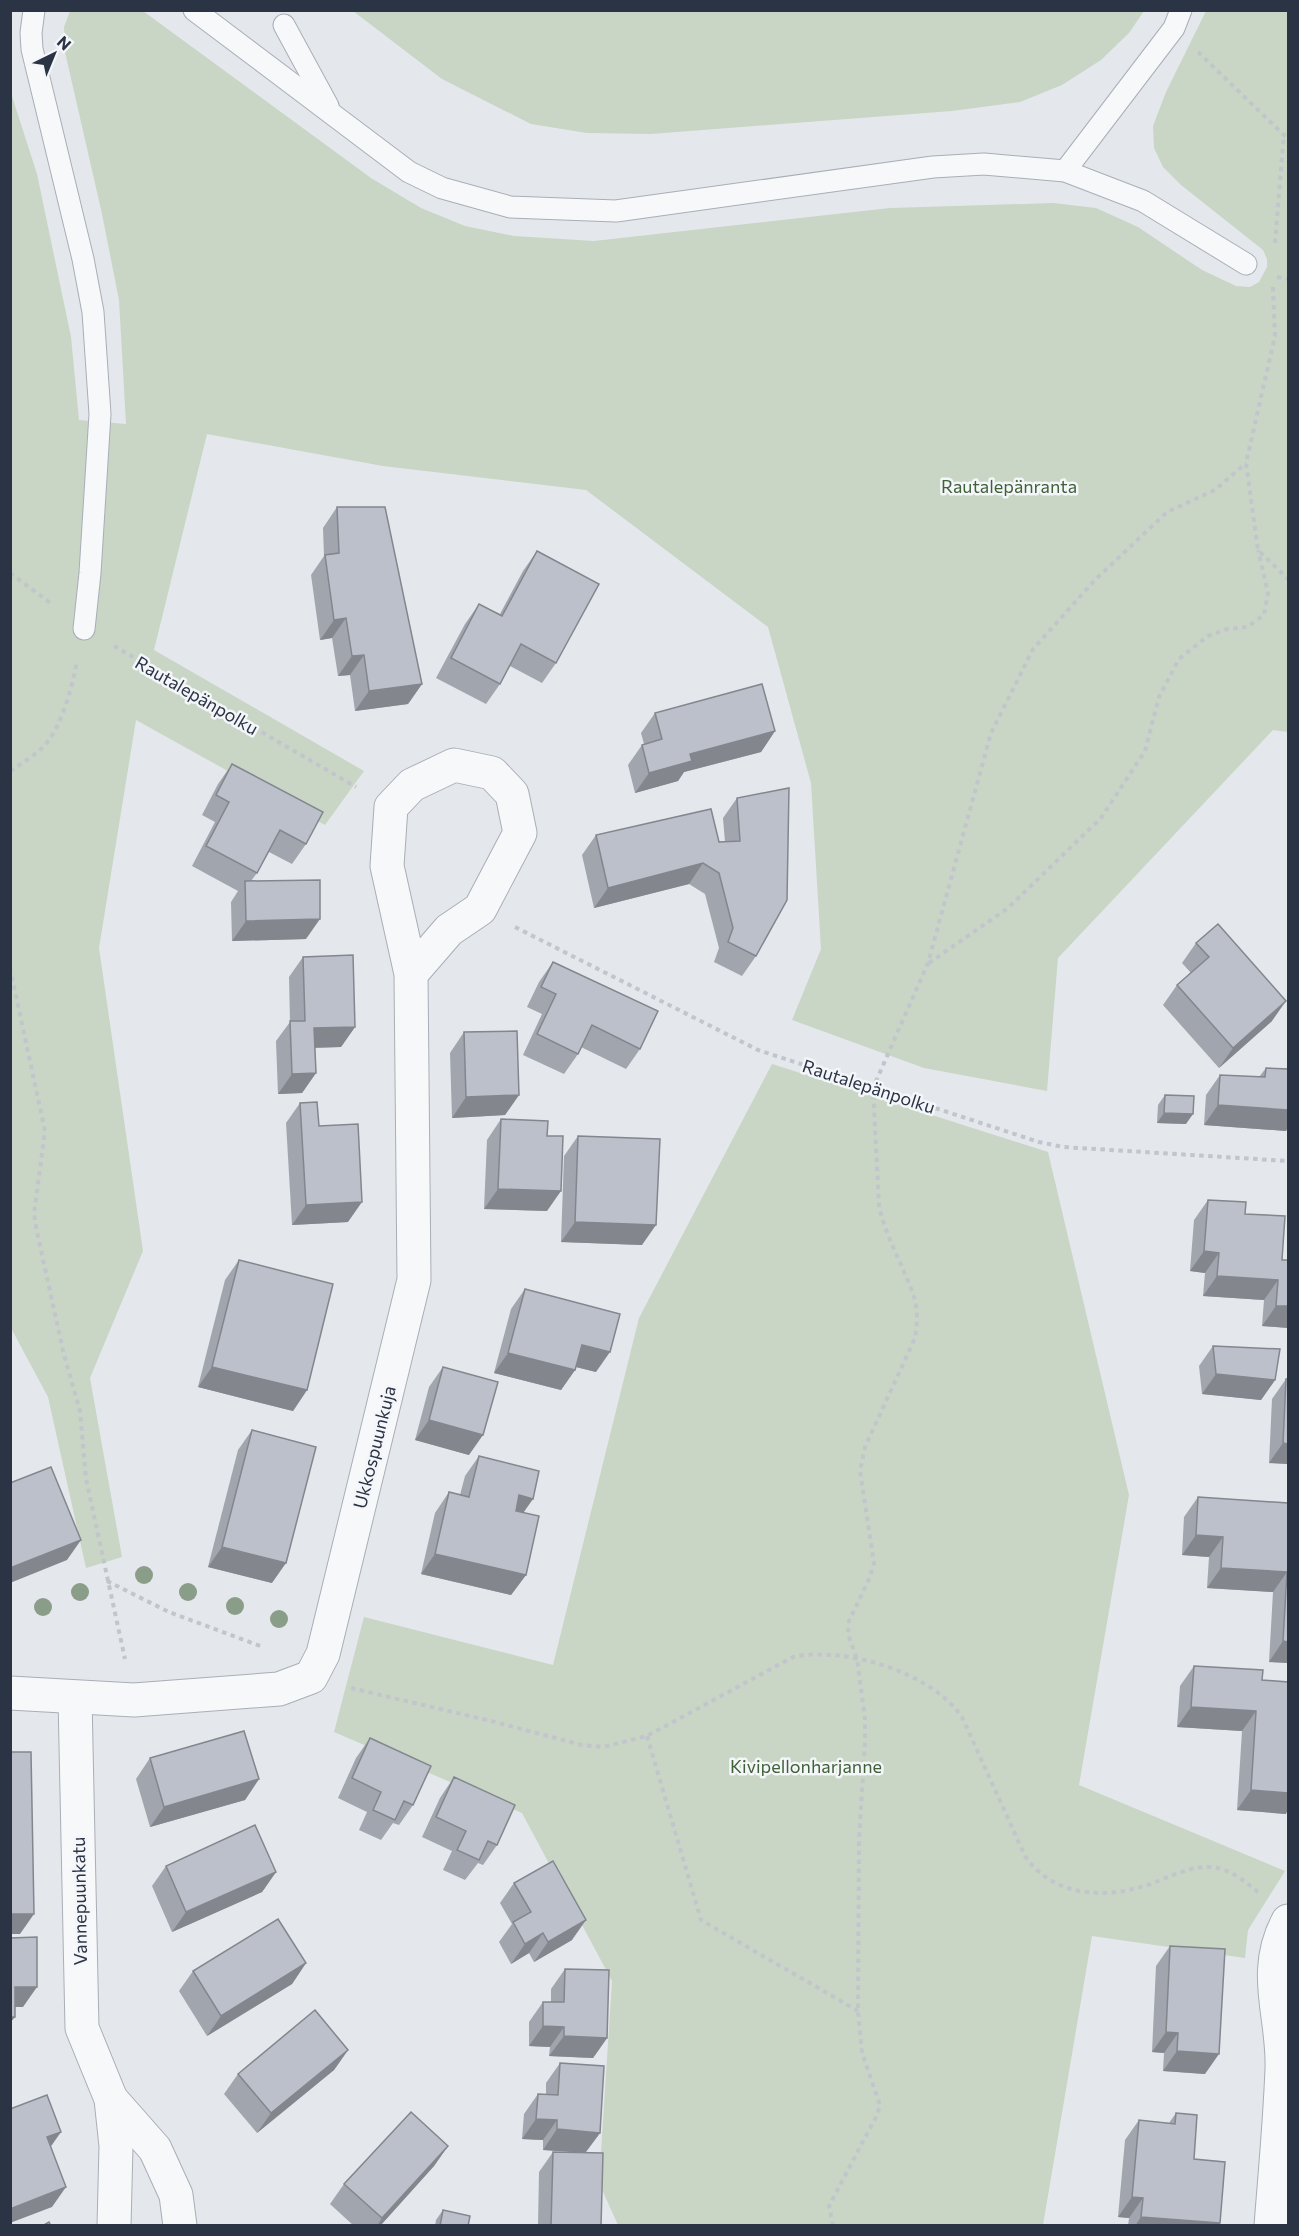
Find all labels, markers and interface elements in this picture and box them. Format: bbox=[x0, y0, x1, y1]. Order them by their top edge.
north arrow bbox=[24, 24, 84, 84]
text: N bbox=[54, 32, 75, 54]
park label: Rautalepänranta bbox=[941, 475, 1077, 497]
street label: Rautalepänpolku bbox=[132, 651, 262, 739]
street label: Rautalepänpolku bbox=[800, 1054, 938, 1118]
street label: Ukkospuunkuja bbox=[348, 1383, 400, 1511]
park label: Kivipellonharjanne bbox=[730, 1755, 882, 1777]
street label: Vannepuunkatu bbox=[67, 1837, 91, 1965]

